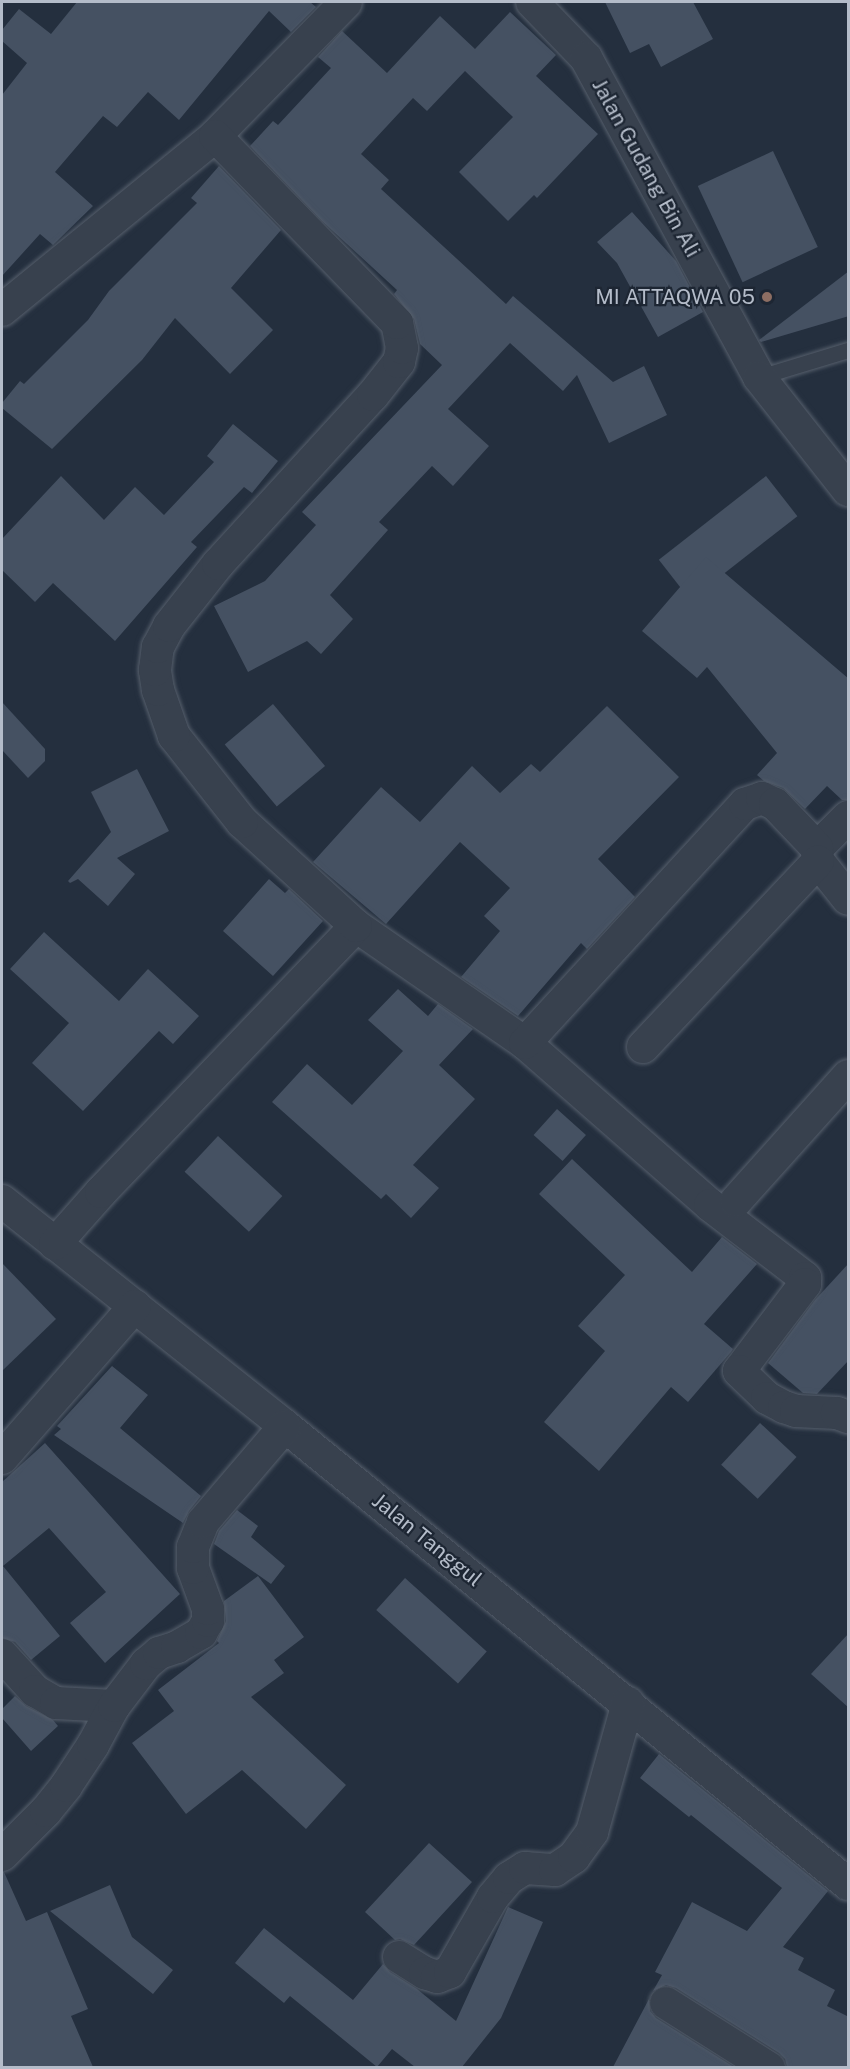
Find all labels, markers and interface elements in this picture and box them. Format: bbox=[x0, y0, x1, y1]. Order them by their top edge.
street label: Jalan Gudang Bin Ali bbox=[587, 74, 705, 262]
place label: MI ATTAQWA 05 bbox=[595, 284, 755, 310]
marker: MI ATTAQWA 05 bbox=[760, 290, 774, 304]
street label: Jalan Tanggul bbox=[367, 1488, 487, 1592]

